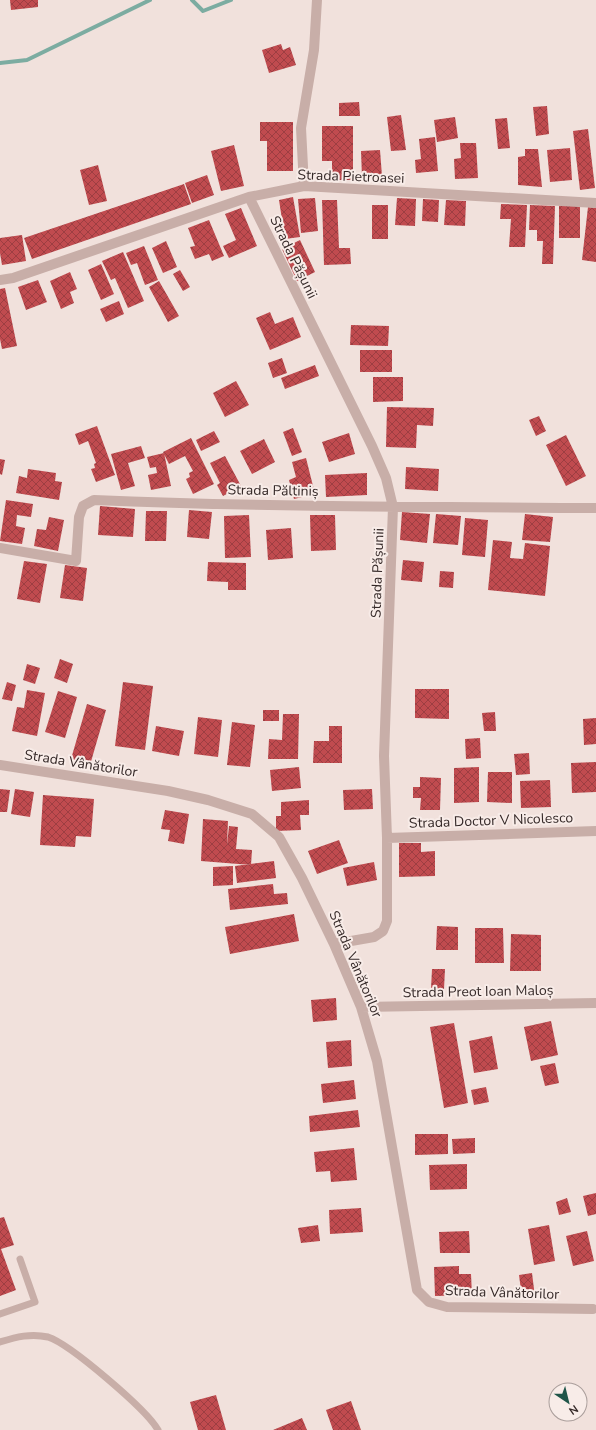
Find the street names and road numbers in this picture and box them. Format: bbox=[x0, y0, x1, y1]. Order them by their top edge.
street label: Strada Pietroasei bbox=[297, 165, 405, 188]
street label: Strada Pășunii bbox=[265, 213, 322, 302]
street label: Strada Păltiniș bbox=[227, 480, 319, 501]
street label: Strada Pășunii bbox=[366, 528, 389, 618]
street label: Strada Vânătorilor bbox=[23, 745, 139, 782]
street label: Strada Doctor V Nicolesco bbox=[409, 808, 574, 833]
street label: Strada Vânătorilor bbox=[324, 908, 387, 1021]
street label: Strada Preot Ioan Maloș bbox=[403, 981, 554, 1002]
street label: Strada Vânătorilor bbox=[444, 1281, 559, 1304]

